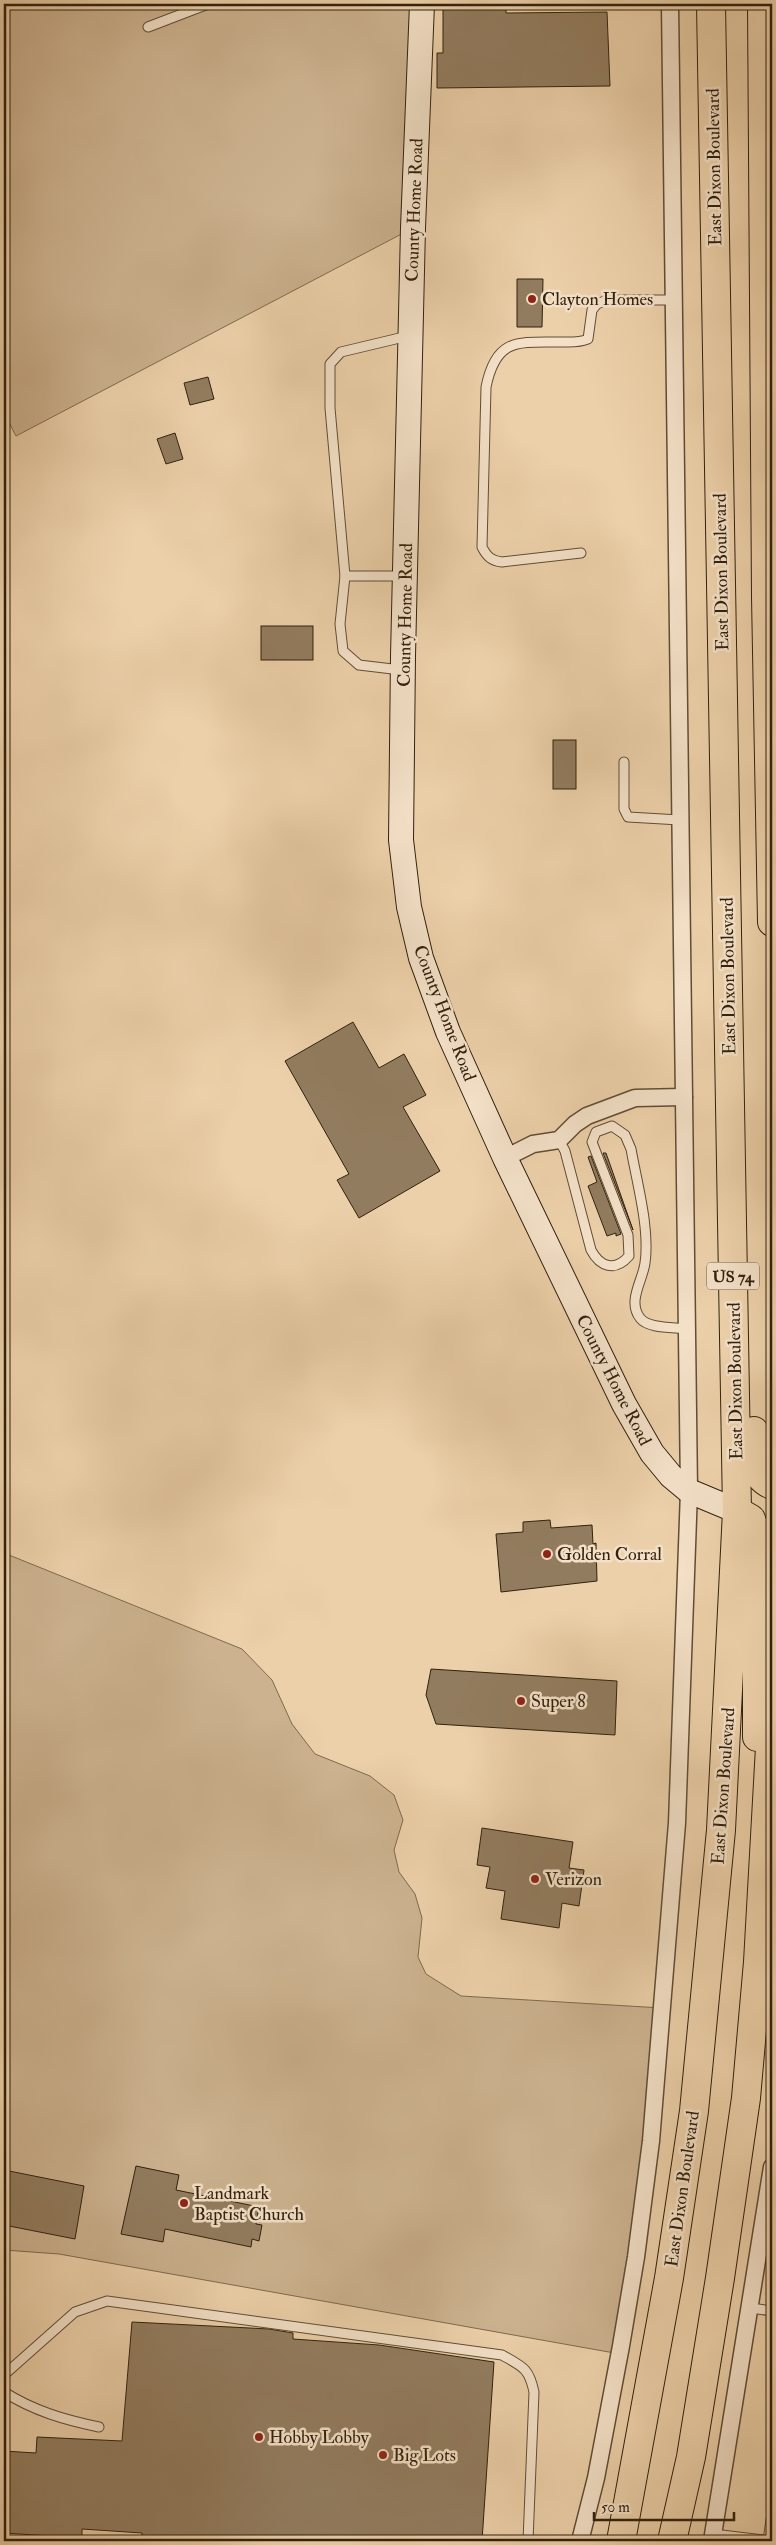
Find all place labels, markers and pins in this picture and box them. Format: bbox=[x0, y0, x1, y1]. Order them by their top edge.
place label: Clayton Homes bbox=[542, 288, 653, 311]
marker: Clayton Homes bbox=[526, 293, 538, 305]
place label: Golden Corral bbox=[557, 1543, 662, 1566]
marker: Golden Corral bbox=[541, 1548, 553, 1560]
place label: Super 8 bbox=[531, 1690, 586, 1713]
marker: Super 8 bbox=[515, 1695, 527, 1707]
place label: Verizon bbox=[545, 1868, 602, 1891]
marker: Verizon bbox=[529, 1873, 541, 1885]
place label: Landmark Baptist Church bbox=[194, 2182, 304, 2226]
marker: Landmark Baptist Church bbox=[178, 2197, 190, 2209]
place label: Hobby Lobby bbox=[269, 2426, 370, 2449]
marker: Hobby Lobby bbox=[253, 2431, 265, 2443]
place label: Big Lots bbox=[393, 2444, 456, 2467]
marker: Big Lots bbox=[377, 2449, 389, 2461]

